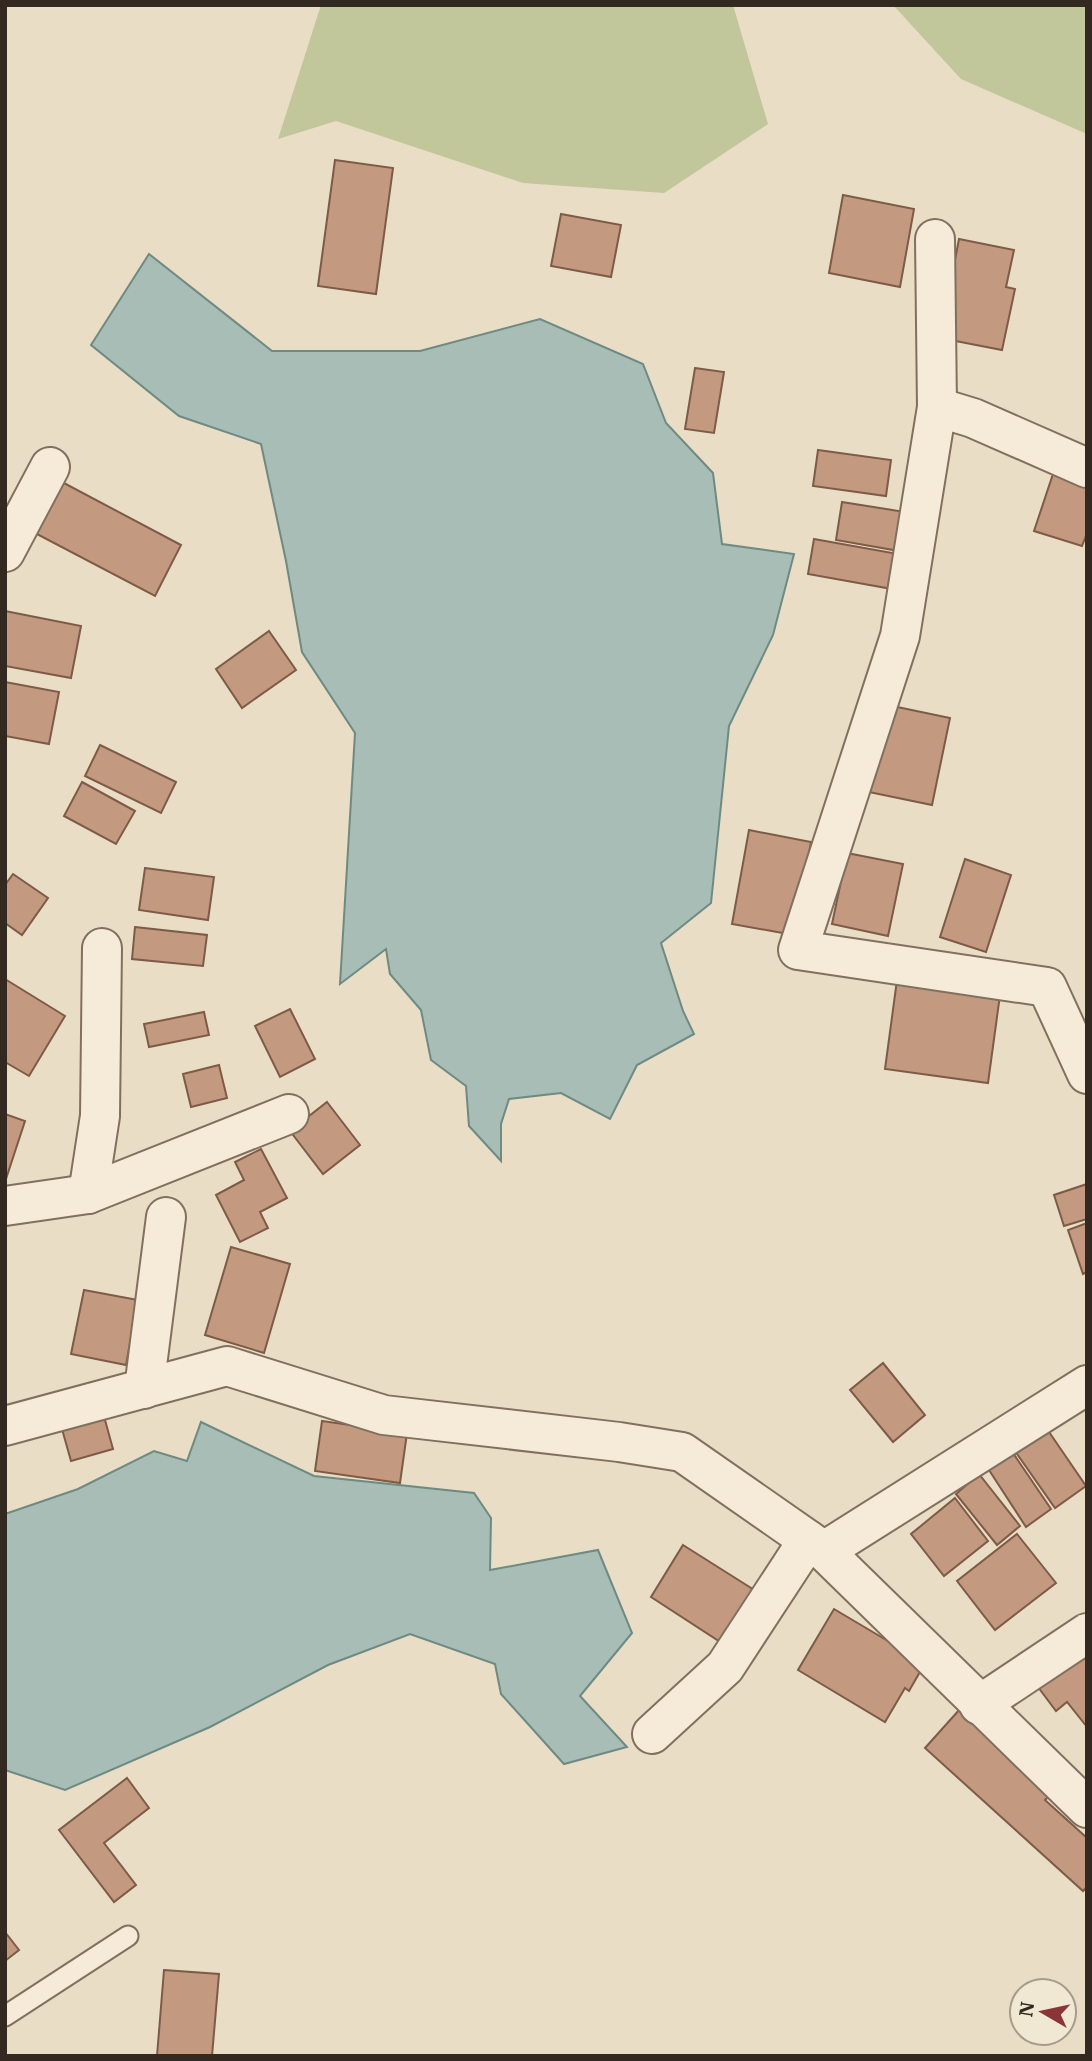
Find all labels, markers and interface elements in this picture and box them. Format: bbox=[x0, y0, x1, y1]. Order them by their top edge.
north arrow bbox=[1008, 1977, 1078, 2047]
text: N bbox=[1013, 2000, 1039, 2019]

